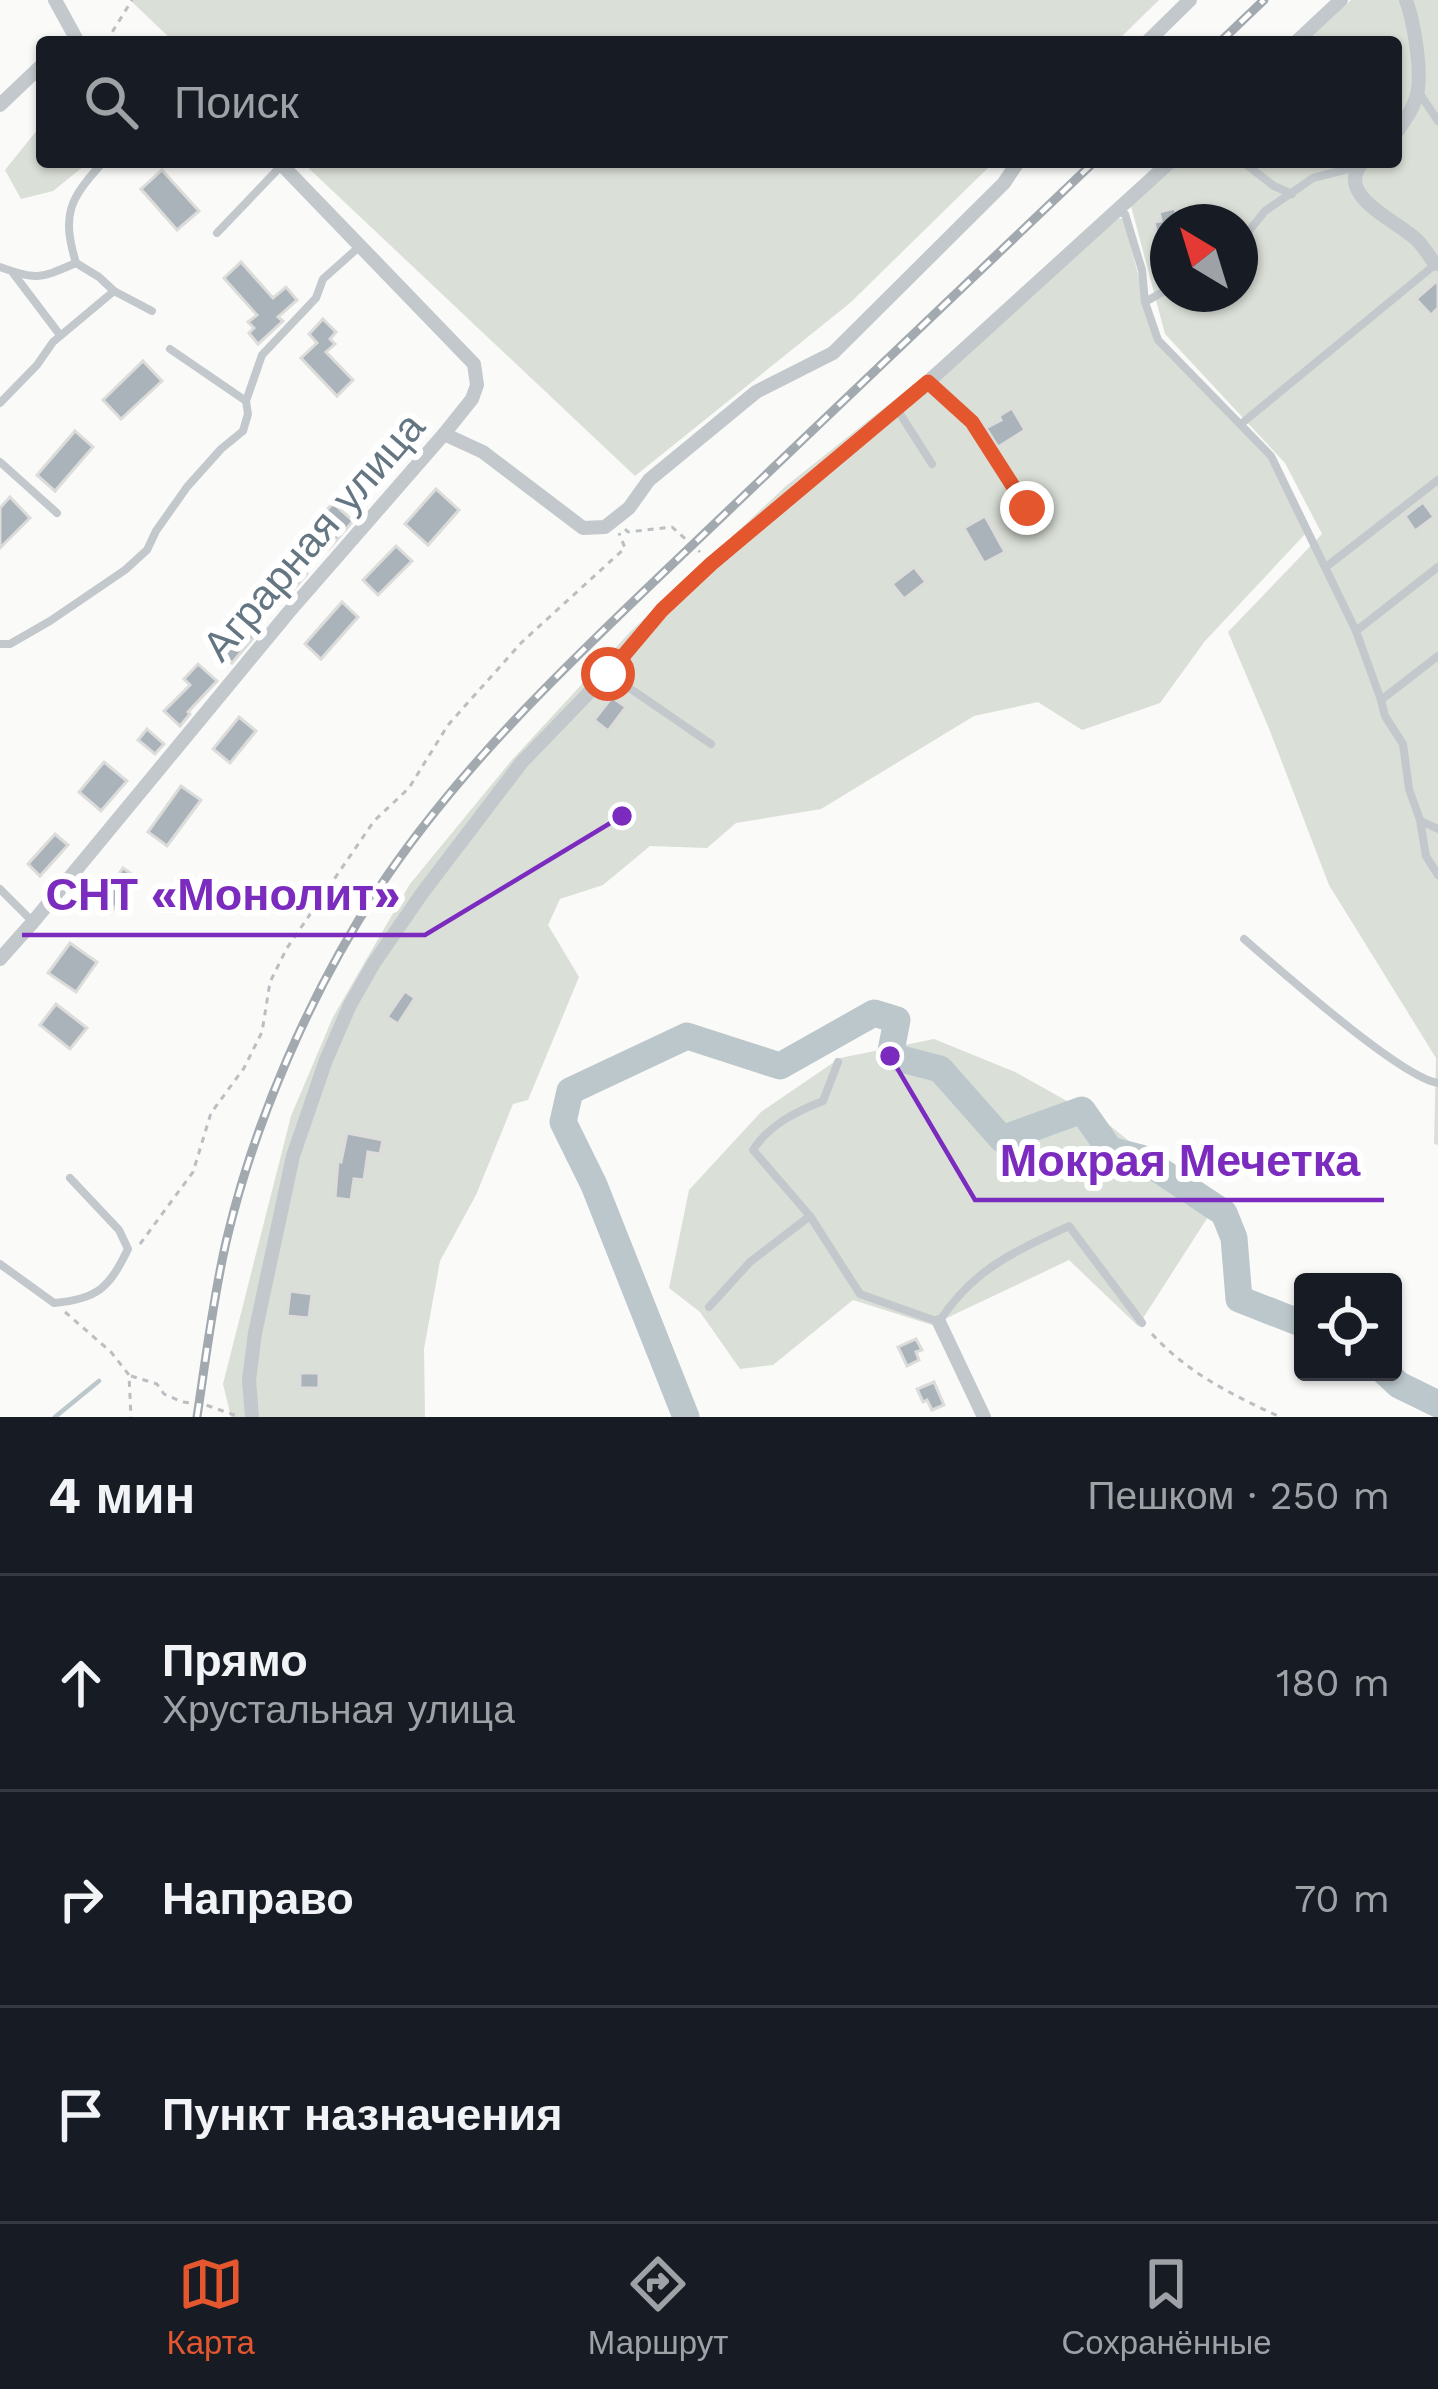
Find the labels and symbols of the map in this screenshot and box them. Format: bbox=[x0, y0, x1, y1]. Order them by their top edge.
north arrow bbox=[1150, 204, 1258, 312]
street label: Аграрная улица bbox=[192, 402, 435, 670]
route end bbox=[1000, 481, 1054, 535]
route start bbox=[581, 647, 635, 701]
callout: СНТ «Монолит» bbox=[22, 854, 425, 935]
text: СНТ «Монолит» bbox=[46, 868, 400, 921]
callout: Мокрая Мечетка bbox=[975, 1119, 1384, 1200]
text: Мокрая Мечетка bbox=[1000, 1134, 1361, 1187]

